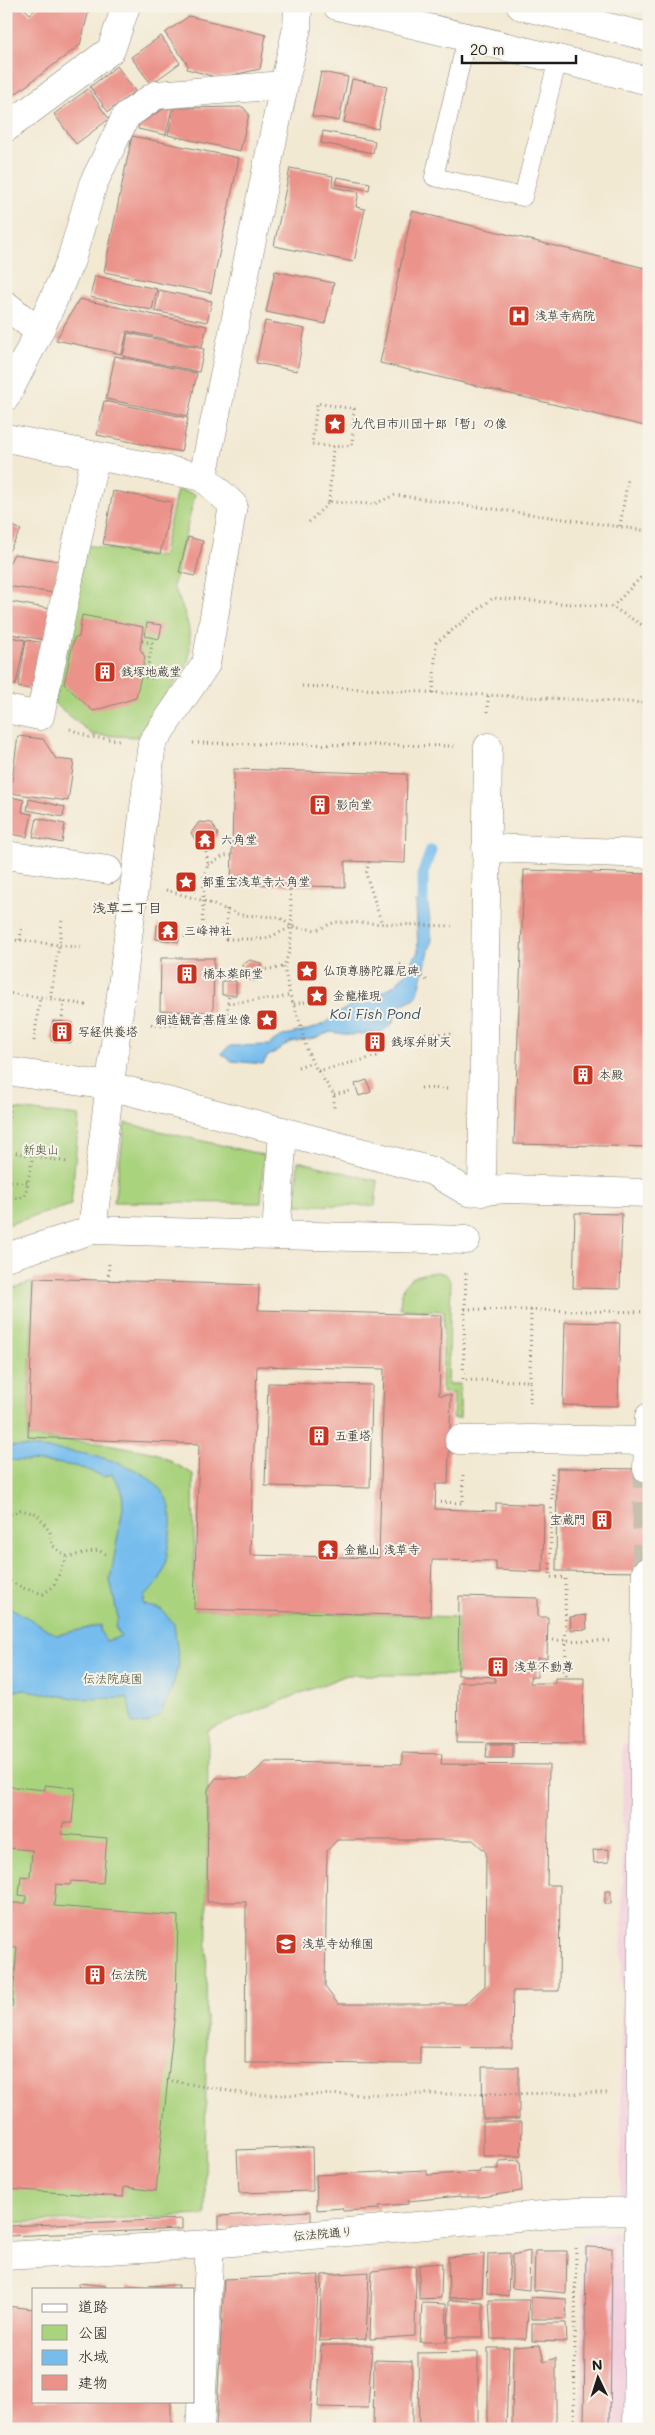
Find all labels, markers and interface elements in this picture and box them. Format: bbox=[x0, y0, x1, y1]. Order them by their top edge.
scale bar bbox=[462, 32, 576, 64]
text: 20 m bbox=[470, 39, 504, 59]
hospital icon: 浅草寺病院 bbox=[507, 304, 531, 328]
place label: 浅草寺病院 bbox=[535, 307, 595, 323]
place icon: 九代目市川団十郎「暫」の像 bbox=[323, 412, 347, 436]
place label: 九代目市川団十郎「暫」の像 bbox=[351, 415, 507, 431]
building icon: 銭塚地蔵堂 bbox=[93, 660, 117, 684]
place label: 銭塚地蔵堂 bbox=[121, 663, 181, 679]
building icon: 影向堂 bbox=[308, 793, 332, 817]
place label: 影向堂 bbox=[336, 796, 372, 812]
temple icon: 六角堂 bbox=[193, 828, 217, 852]
place label: 六角堂 bbox=[221, 831, 257, 847]
place icon: 都重宝浅草寺六角堂 bbox=[174, 870, 198, 894]
place label: 都重宝浅草寺六角堂 bbox=[202, 873, 310, 889]
district label: 浅草二丁目 bbox=[92, 898, 162, 917]
temple icon: 三峰神社 bbox=[156, 919, 180, 943]
place label: 三峰神社 bbox=[184, 922, 232, 938]
place icon: 仏頂尊勝陀羅尼碑 bbox=[295, 959, 319, 983]
building icon: 橋本薬師堂 bbox=[175, 962, 199, 986]
place label: 仏頂尊勝陀羅尼碑 bbox=[323, 962, 419, 978]
place label: 橋本薬師堂 bbox=[203, 965, 263, 981]
place icon: 金龍権現 bbox=[305, 984, 329, 1008]
place label: 金龍権現 bbox=[333, 987, 381, 1003]
water label: Koi Fish Pond bbox=[330, 1004, 421, 1023]
place icon: 銅造観音菩薩坐像 bbox=[255, 1008, 279, 1032]
place label: 銅造観音菩薩坐像 bbox=[155, 1011, 251, 1027]
building icon: 写経供養塔 bbox=[50, 1020, 74, 1044]
place label: 写経供養塔 bbox=[78, 1023, 138, 1039]
building icon: 銭塚弁財天 bbox=[363, 1030, 387, 1054]
place label: 銭塚弁財天 bbox=[391, 1033, 451, 1049]
building icon: 本殿 bbox=[571, 1063, 595, 1087]
place label: 本殿 bbox=[599, 1066, 623, 1082]
park label: 新奥山 bbox=[23, 1141, 59, 1157]
building icon: 五重塔 bbox=[307, 1424, 331, 1448]
place label: 五重塔 bbox=[335, 1427, 371, 1443]
building icon: 宝蔵門 bbox=[590, 1508, 614, 1532]
place label: 宝蔵門 bbox=[550, 1511, 586, 1527]
temple icon: 金龍山 浅草寺 bbox=[316, 1538, 340, 1562]
place label: 金龍山 浅草寺 bbox=[344, 1541, 420, 1557]
building icon: 浅草不動尊 bbox=[486, 1655, 510, 1679]
place label: 浅草不動尊 bbox=[514, 1658, 574, 1674]
park label: 伝法院庭園 bbox=[83, 1670, 143, 1686]
school or university icon: 浅草寺幼稚園 bbox=[274, 1932, 298, 1956]
place label: 浅草寺幼稚園 bbox=[302, 1935, 374, 1951]
building icon: 伝法院 bbox=[83, 1963, 107, 1987]
place label: 伝法院 bbox=[111, 1966, 147, 1982]
street label: 伝法院通り bbox=[292, 2222, 354, 2244]
legend bbox=[32, 2288, 195, 2402]
text: 道路 bbox=[78, 2296, 108, 2316]
text: 公園 bbox=[78, 2322, 108, 2342]
text: 水域 bbox=[78, 2346, 108, 2366]
north arrow bbox=[572, 2352, 622, 2402]
text: N bbox=[591, 2355, 603, 2374]
text: 建物 bbox=[78, 2372, 108, 2392]

